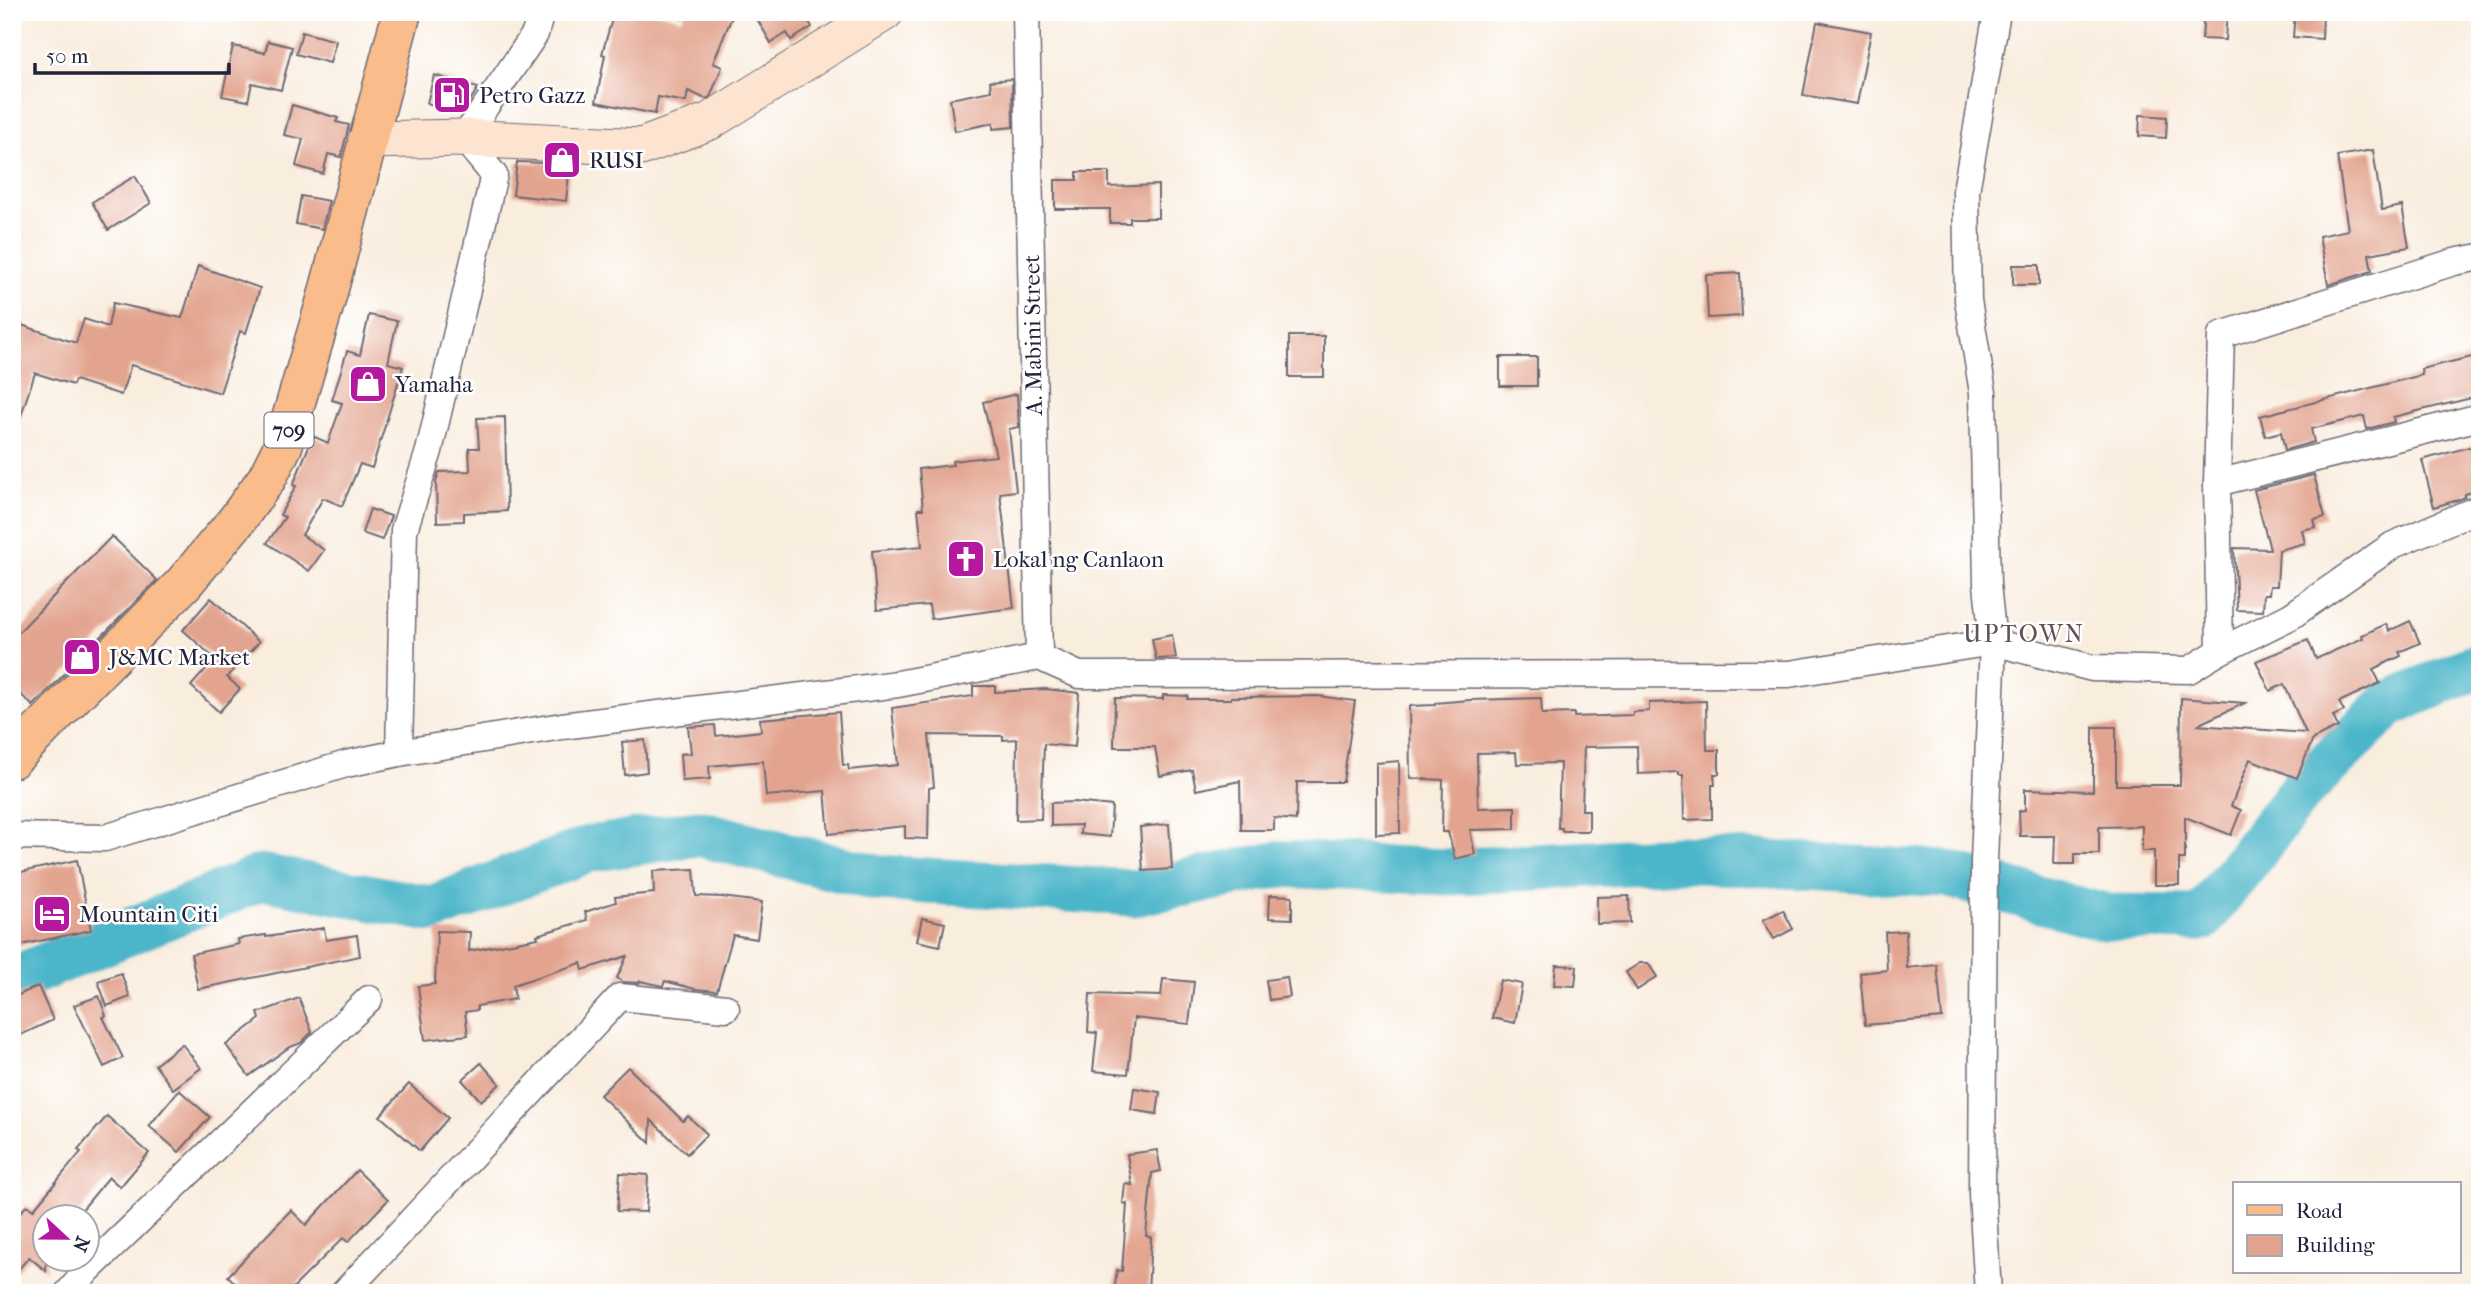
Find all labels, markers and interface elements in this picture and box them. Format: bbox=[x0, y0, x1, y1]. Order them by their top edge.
scale bar bbox=[35, 32, 229, 76]
text: 50 m bbox=[46, 44, 89, 68]
fuel station icon: Petro Gazz bbox=[431, 74, 473, 116]
place label: Petro Gazz bbox=[479, 82, 585, 109]
shop icon: RUSI bbox=[541, 139, 583, 181]
place label: RUSI bbox=[589, 147, 644, 174]
street label: A. Mabini Street bbox=[1018, 254, 1048, 417]
shop icon: Yamaha bbox=[347, 363, 389, 405]
place label: Yamaha bbox=[394, 371, 473, 398]
road number: 709 bbox=[264, 412, 314, 448]
church icon: Lokal ng Canlaon bbox=[945, 538, 987, 580]
place label: Lokal ng Canlaon bbox=[993, 546, 1165, 573]
district label: UPTOWN bbox=[1963, 620, 2085, 648]
shop icon: J&MC Market bbox=[61, 636, 103, 678]
place label: J&MC Market bbox=[107, 644, 250, 671]
hotel icon: Mountain Citi bbox=[31, 893, 73, 935]
place label: Mountain Citi bbox=[79, 901, 219, 928]
legend bbox=[2233, 1182, 2460, 1274]
text: Road bbox=[2296, 1199, 2343, 1223]
north arrow bbox=[32, 1204, 102, 1274]
text: N bbox=[68, 1233, 94, 1255]
text: Building bbox=[2296, 1233, 2375, 1257]

